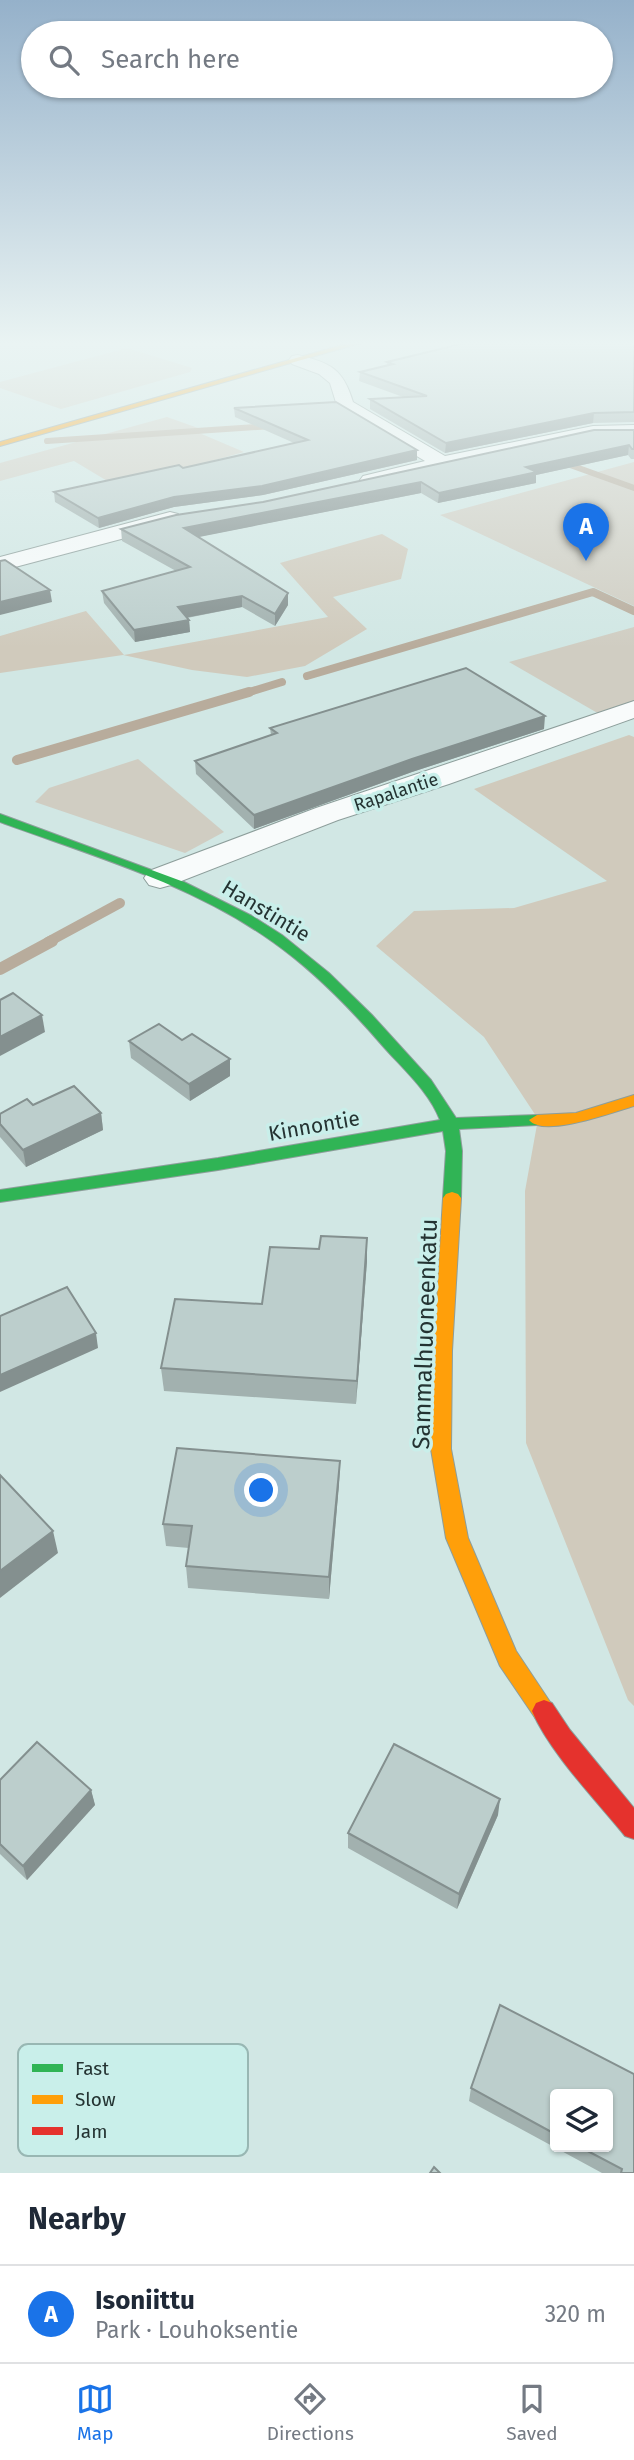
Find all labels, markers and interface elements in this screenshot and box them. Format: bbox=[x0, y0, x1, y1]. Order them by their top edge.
search box bbox=[21, 21, 613, 98]
icon: search bbox=[45, 41, 83, 79]
text: Search here bbox=[101, 44, 240, 75]
pin: A bbox=[563, 503, 609, 561]
street label: Rapalantie bbox=[351, 768, 441, 816]
street label: Hanstintie bbox=[217, 874, 315, 948]
street label: Kinnontie bbox=[266, 1105, 362, 1147]
street label: Sammalhuoneenkatu bbox=[407, 1218, 443, 1450]
your location bbox=[244, 1473, 278, 1507]
legend bbox=[18, 2044, 248, 2156]
text: Fast bbox=[75, 2057, 109, 2080]
text: Slow bbox=[75, 2088, 116, 2111]
map controls bbox=[550, 2089, 613, 2152]
button: layers bbox=[550, 2089, 613, 2152]
text: Jam bbox=[75, 2120, 107, 2143]
text: Nearby bbox=[28, 2201, 126, 2237]
text: Isoniittu bbox=[95, 2285, 195, 2316]
text: A bbox=[44, 2300, 58, 2328]
text: 320 m bbox=[545, 2300, 606, 2328]
text: Park · Louhoksentie bbox=[95, 2316, 298, 2344]
tab: Map bbox=[76, 2380, 114, 2445]
tab: Directions bbox=[267, 2380, 354, 2445]
tab: Saved bbox=[506, 2380, 558, 2445]

